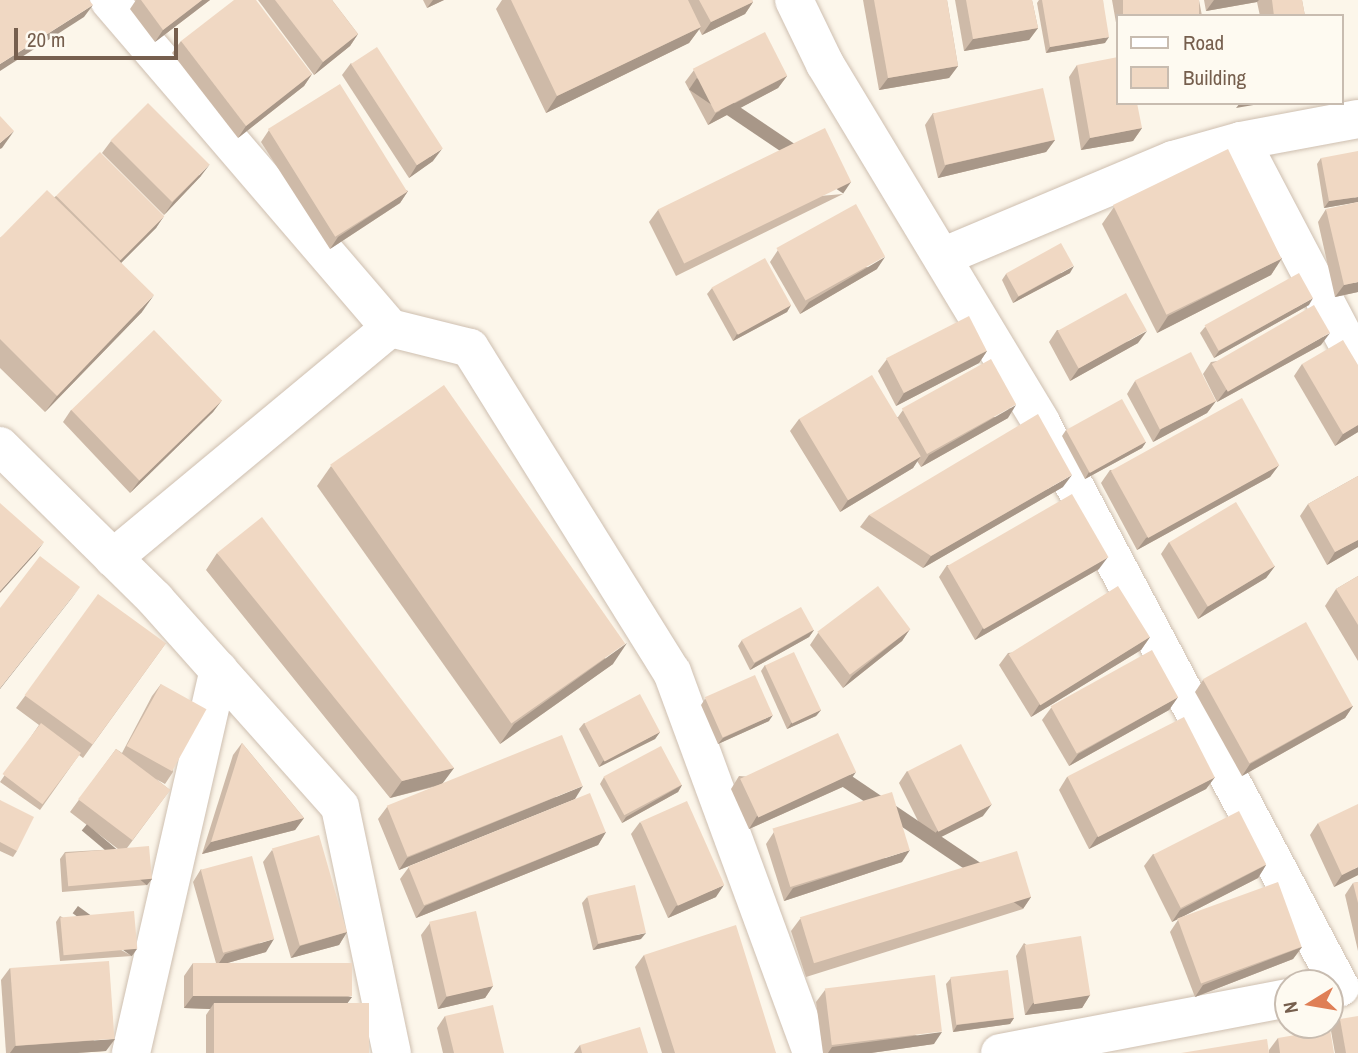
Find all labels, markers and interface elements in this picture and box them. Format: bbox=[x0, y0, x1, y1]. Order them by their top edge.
scale bar bbox=[18, 14, 182, 58]
legend bbox=[1116, 14, 1344, 105]
text: 20 m bbox=[27, 25, 65, 54]
text: Road bbox=[1183, 28, 1224, 57]
text: Building bbox=[1183, 63, 1246, 92]
north arrow bbox=[1274, 969, 1344, 1039]
text: N bbox=[1277, 1000, 1304, 1016]

